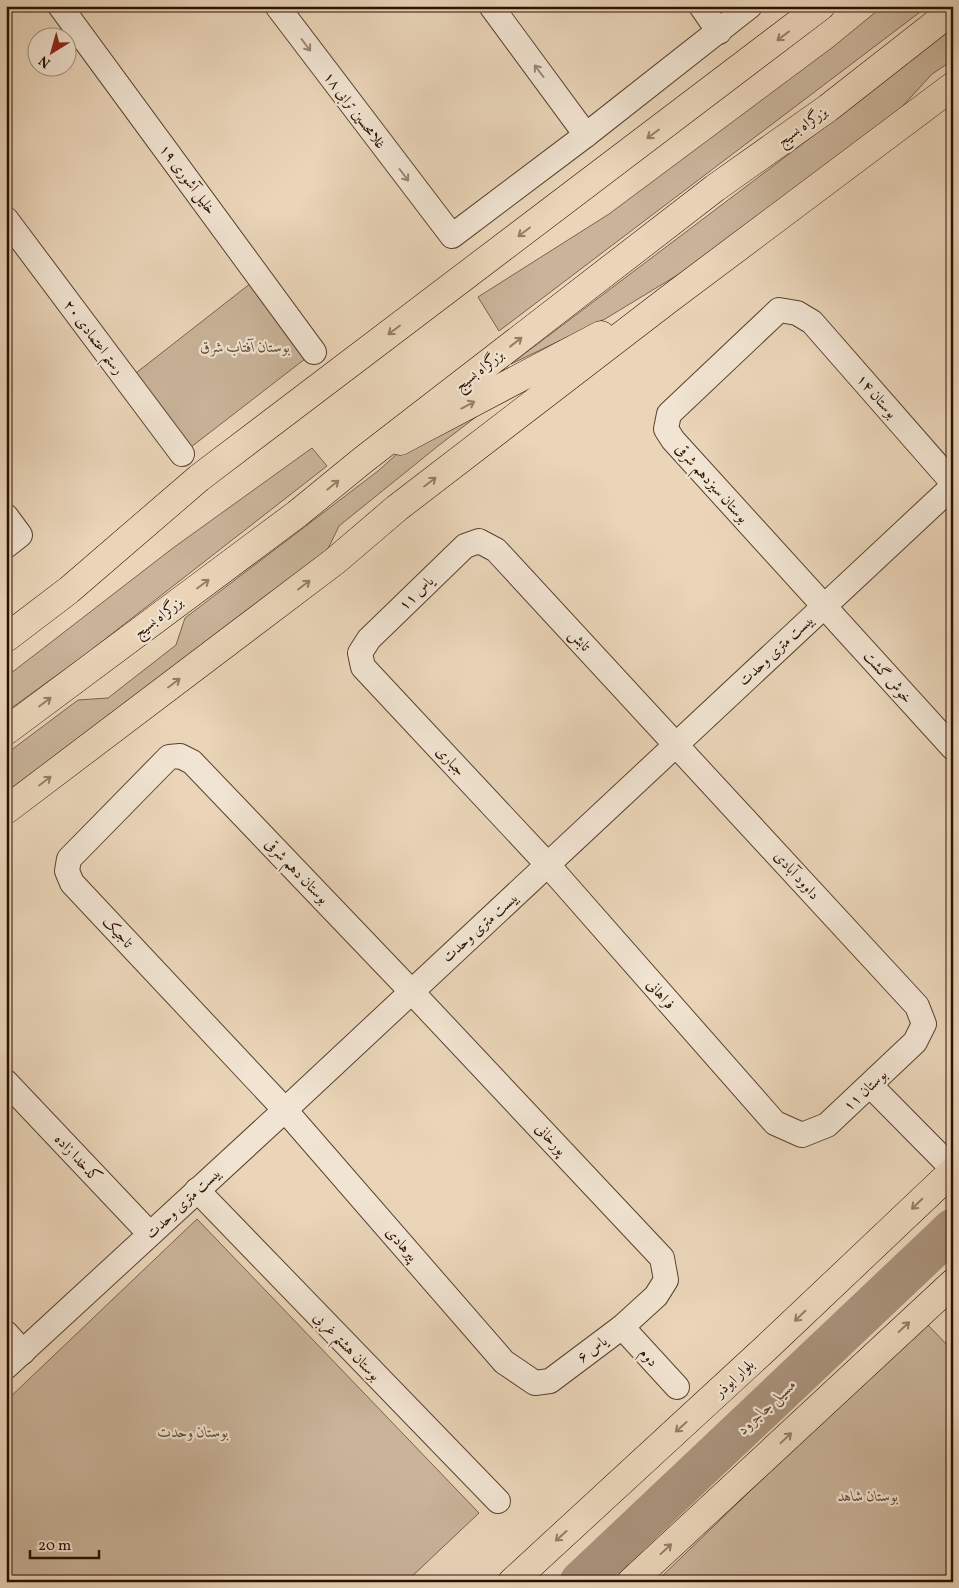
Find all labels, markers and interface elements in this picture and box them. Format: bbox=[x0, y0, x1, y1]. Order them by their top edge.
north arrow bbox=[28, 28, 78, 78]
one-way arrow bbox=[777, 30, 790, 41]
one-way arrow bbox=[301, 38, 312, 51]
text: N bbox=[35, 51, 55, 72]
one-way arrow bbox=[534, 64, 544, 78]
street label: غلامحسین ترابی ۱۸ bbox=[318, 68, 390, 154]
street label: بزرگراه بسیج bbox=[773, 101, 834, 154]
one-way arrow bbox=[646, 129, 660, 139]
street label: خلیل آشوری ۱۹ bbox=[153, 140, 220, 219]
one-way arrow bbox=[399, 168, 410, 181]
one-way arrow bbox=[517, 227, 531, 237]
street label: رستم اعتمادی ۲۰ bbox=[55, 296, 128, 382]
one-way arrow bbox=[388, 325, 401, 336]
one-way arrow bbox=[509, 337, 523, 347]
park label: بوستان آفتاب شرق bbox=[200, 338, 290, 359]
street label: بزرگراه بسیج bbox=[450, 344, 510, 399]
street label: بوستان ۱۴ bbox=[851, 370, 901, 424]
one-way arrow bbox=[461, 400, 476, 410]
street label: بوستان سیزدهم شرقی bbox=[668, 440, 752, 530]
one-way arrow bbox=[423, 477, 436, 488]
one-way arrow bbox=[326, 480, 339, 491]
street label: یاس ۱۱ bbox=[395, 571, 440, 616]
one-way arrow bbox=[196, 579, 210, 589]
one-way arrow bbox=[297, 580, 311, 590]
street label: بزرگراه بسیج bbox=[129, 592, 189, 645]
street label: بیست متری وحدت bbox=[735, 611, 819, 692]
street label: تابش bbox=[563, 625, 595, 657]
street label: خوش گشت bbox=[857, 647, 916, 709]
one-way arrow bbox=[167, 677, 180, 688]
one-way arrow bbox=[38, 696, 51, 707]
street label: جباری bbox=[431, 742, 469, 782]
one-way arrow bbox=[38, 776, 52, 786]
street label: بوستان دهم شرقی bbox=[258, 835, 333, 911]
street label: داوود آبادی bbox=[768, 847, 824, 905]
street label: بیست متری وحدت bbox=[438, 888, 524, 968]
street label: تاجیک bbox=[97, 912, 137, 954]
street label: فراهانی bbox=[641, 975, 679, 1015]
street label: بوستان ۱۱ bbox=[840, 1065, 893, 1117]
street label: پورخانی bbox=[529, 1119, 571, 1162]
street label: کدخدا زاده bbox=[49, 1130, 105, 1188]
street label: بیست متری وحدت bbox=[142, 1164, 226, 1245]
one-way arrow bbox=[911, 1198, 924, 1210]
street label: پیرهادی bbox=[380, 1223, 423, 1268]
street label: بوستان هشتم غربی bbox=[305, 1308, 384, 1388]
one-way arrow bbox=[793, 1310, 806, 1322]
one-way arrow bbox=[898, 1321, 911, 1333]
street label: یاس ۶ bbox=[573, 1331, 613, 1368]
street label: دوم bbox=[633, 1344, 662, 1373]
street label: بلوار ابوذر bbox=[709, 1355, 760, 1404]
water label: مسیل جاجرود bbox=[733, 1374, 802, 1441]
one-way arrow bbox=[674, 1421, 687, 1433]
park label: بوستان وحدت bbox=[158, 1423, 229, 1444]
one-way arrow bbox=[779, 1432, 792, 1444]
park label: بوستان شاهد bbox=[838, 1487, 899, 1508]
scale bar bbox=[30, 1528, 99, 1560]
one-way arrow bbox=[554, 1530, 567, 1542]
text: 20 m bbox=[38, 1536, 71, 1557]
one-way arrow bbox=[660, 1543, 673, 1555]

